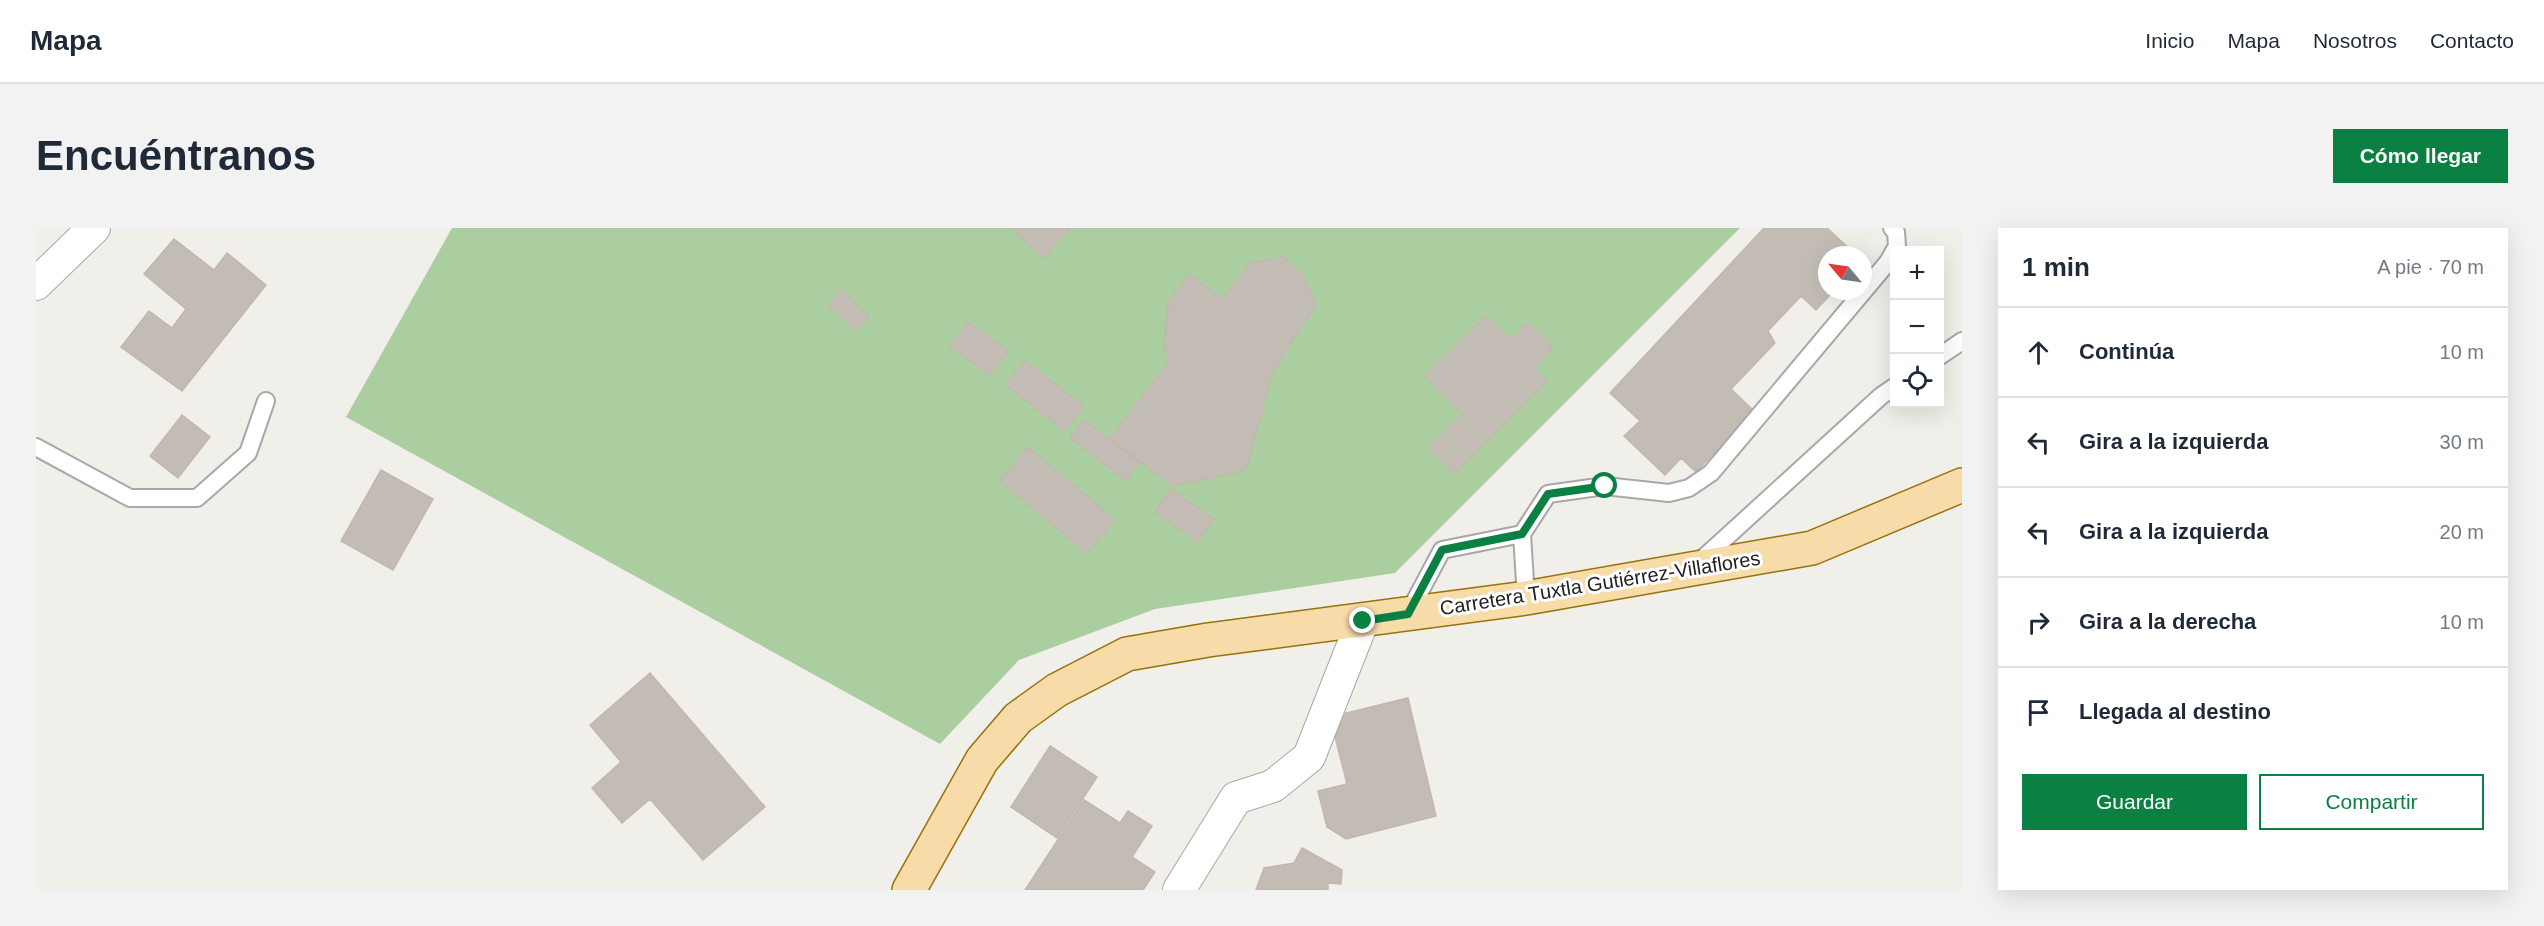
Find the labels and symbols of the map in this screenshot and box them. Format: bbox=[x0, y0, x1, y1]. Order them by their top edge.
north arrow bbox=[1818, 246, 1872, 300]
route start bbox=[1591, 472, 1617, 498]
street label: Carretera Tuxtla Gutiérrez-Villaflores bbox=[1438, 547, 1762, 619]
route end bbox=[1349, 607, 1375, 633]

